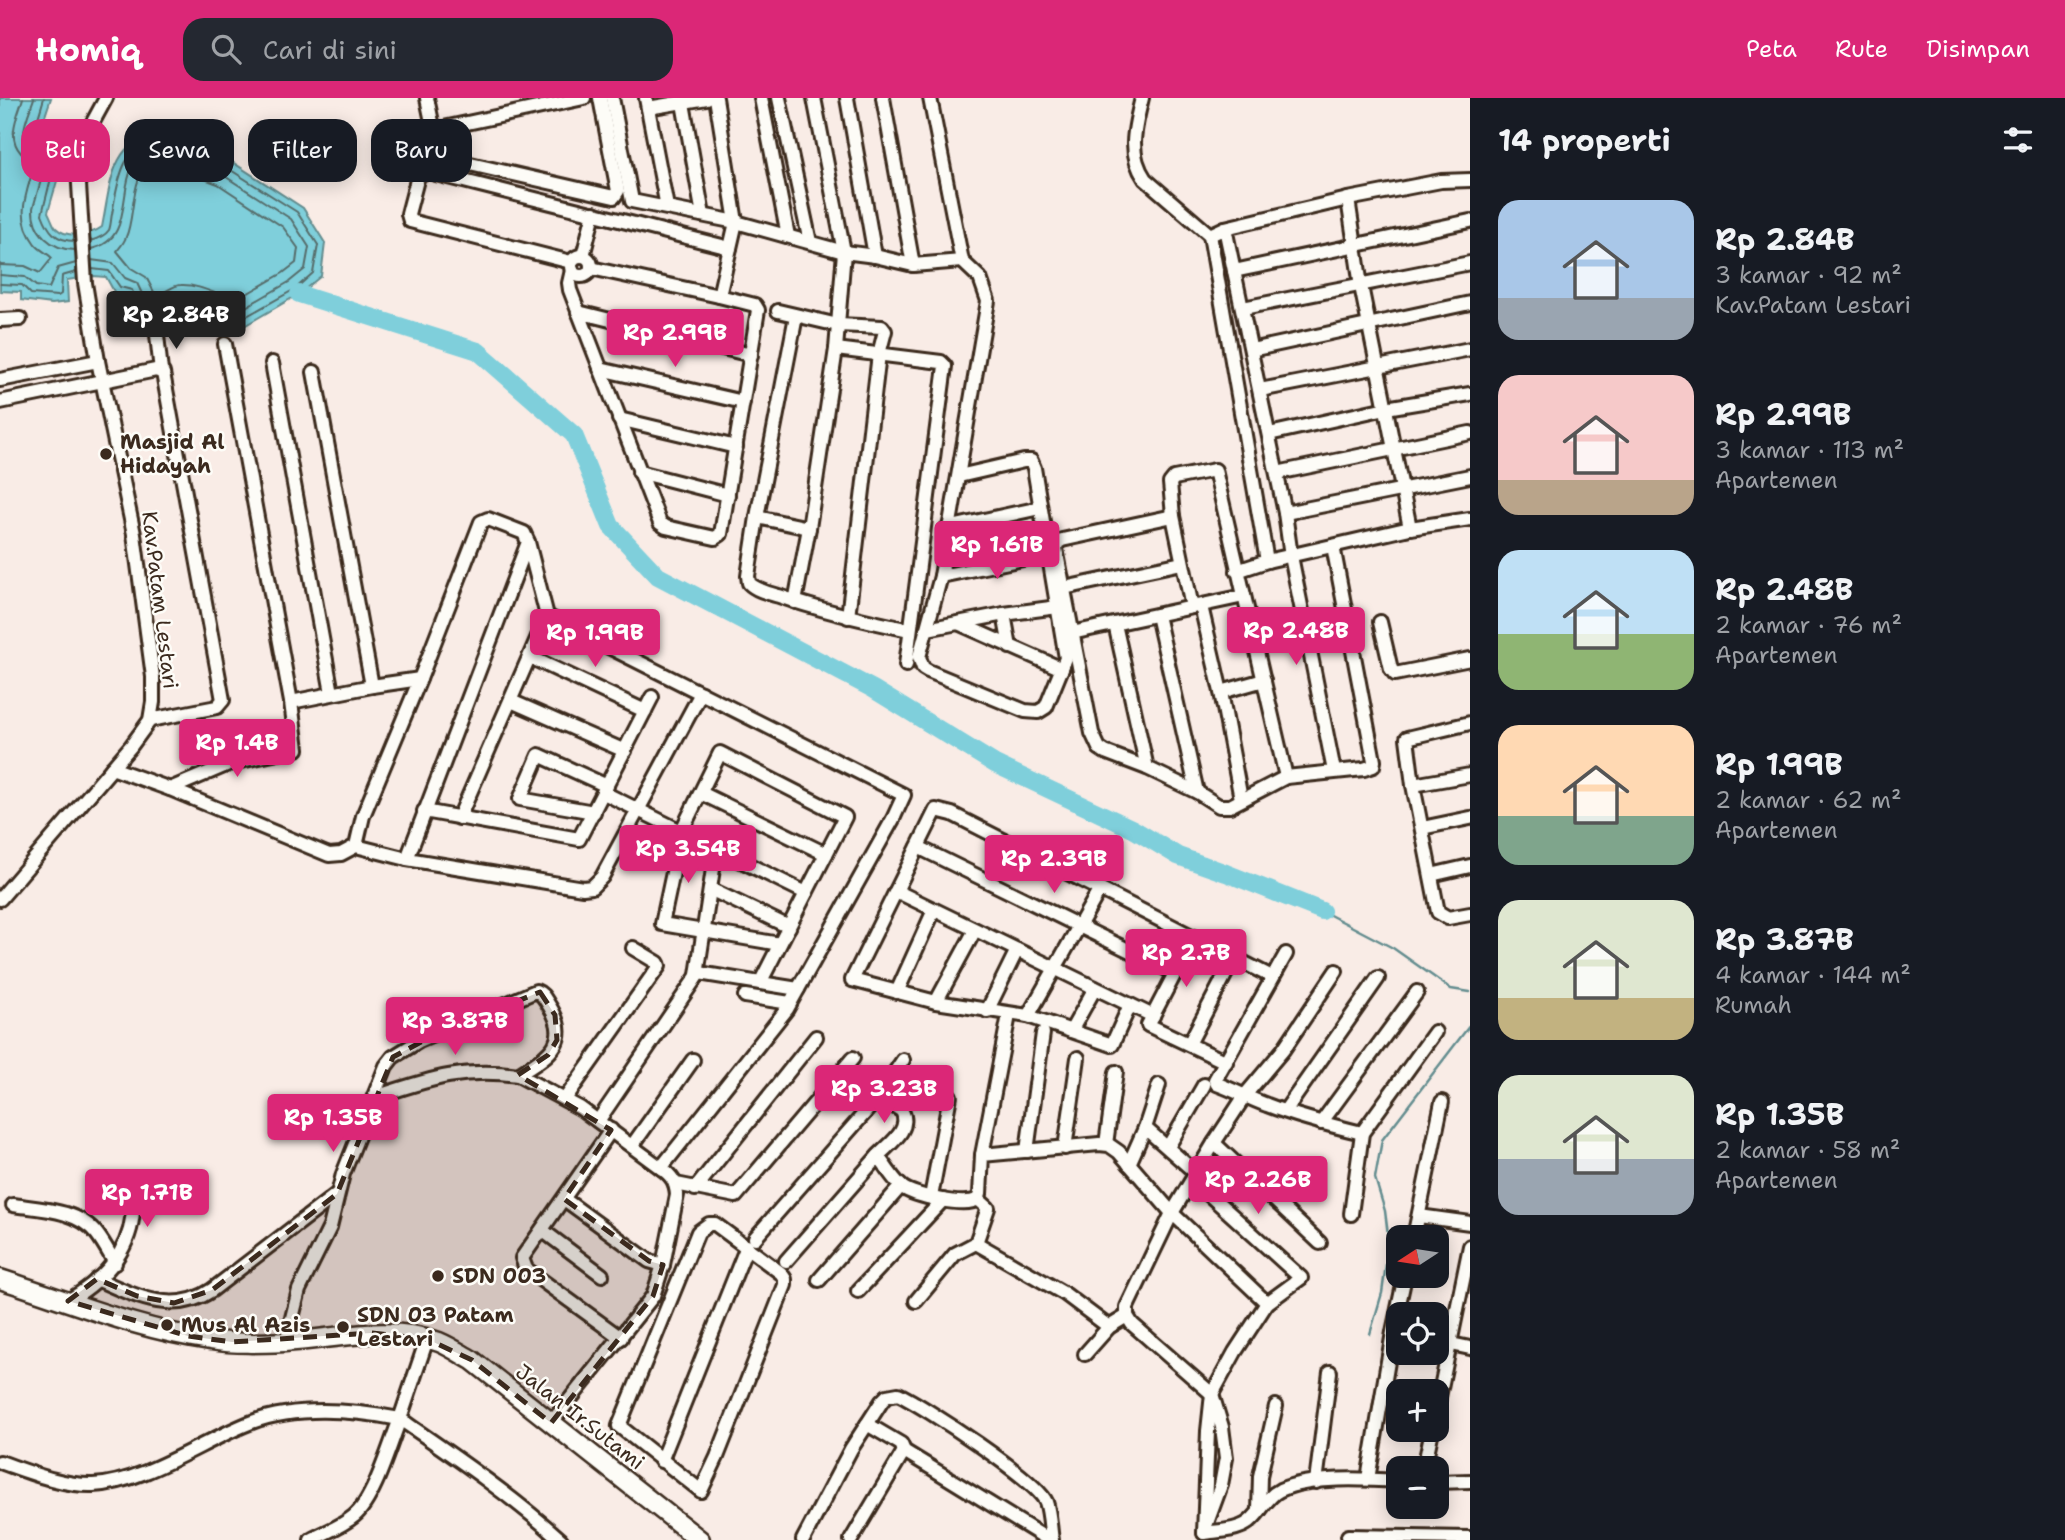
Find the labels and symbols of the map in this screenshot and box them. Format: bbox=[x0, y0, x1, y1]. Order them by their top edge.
pin: Rp 2.84B bbox=[104, 292, 248, 351]
pin: Rp 2.99B bbox=[603, 310, 747, 369]
place label: Masjid Al Hidayah bbox=[120, 428, 225, 480]
marker: Masjid Al Hidayah bbox=[98, 446, 114, 462]
street label: Kav.Patam Lestari bbox=[135, 509, 185, 691]
pin: Rp 1.61B bbox=[925, 522, 1069, 581]
pin: Rp 2.48B bbox=[1224, 608, 1368, 667]
pin: Rp 1.99B bbox=[523, 610, 667, 669]
pin: Rp 1.4B bbox=[172, 720, 302, 779]
pin: Rp 3.54B bbox=[616, 826, 760, 885]
pin: Rp 2.39B bbox=[982, 836, 1126, 895]
pin: Rp 2.7B bbox=[1121, 930, 1251, 989]
pin: Rp 3.87B bbox=[383, 998, 527, 1057]
pin: Rp 3.23B bbox=[812, 1066, 956, 1125]
pin: Rp 1.35B bbox=[261, 1094, 405, 1154]
pin: Rp 2.26B bbox=[1186, 1156, 1330, 1216]
pin: Rp 1.71B bbox=[75, 1170, 219, 1229]
north arrow bbox=[1386, 1225, 1449, 1288]
place label: SDN 003 bbox=[452, 1262, 546, 1290]
marker: SDN 003 bbox=[430, 1268, 446, 1284]
place label: SDN 03 Patam Lestari bbox=[357, 1301, 514, 1353]
place label: Mus Al Azis bbox=[181, 1311, 310, 1339]
marker: Mus Al Azis bbox=[159, 1317, 175, 1333]
marker: SDN 03 Patam Lestari bbox=[335, 1319, 351, 1335]
street label: Jalan Ir.Sutami bbox=[510, 1358, 650, 1476]

